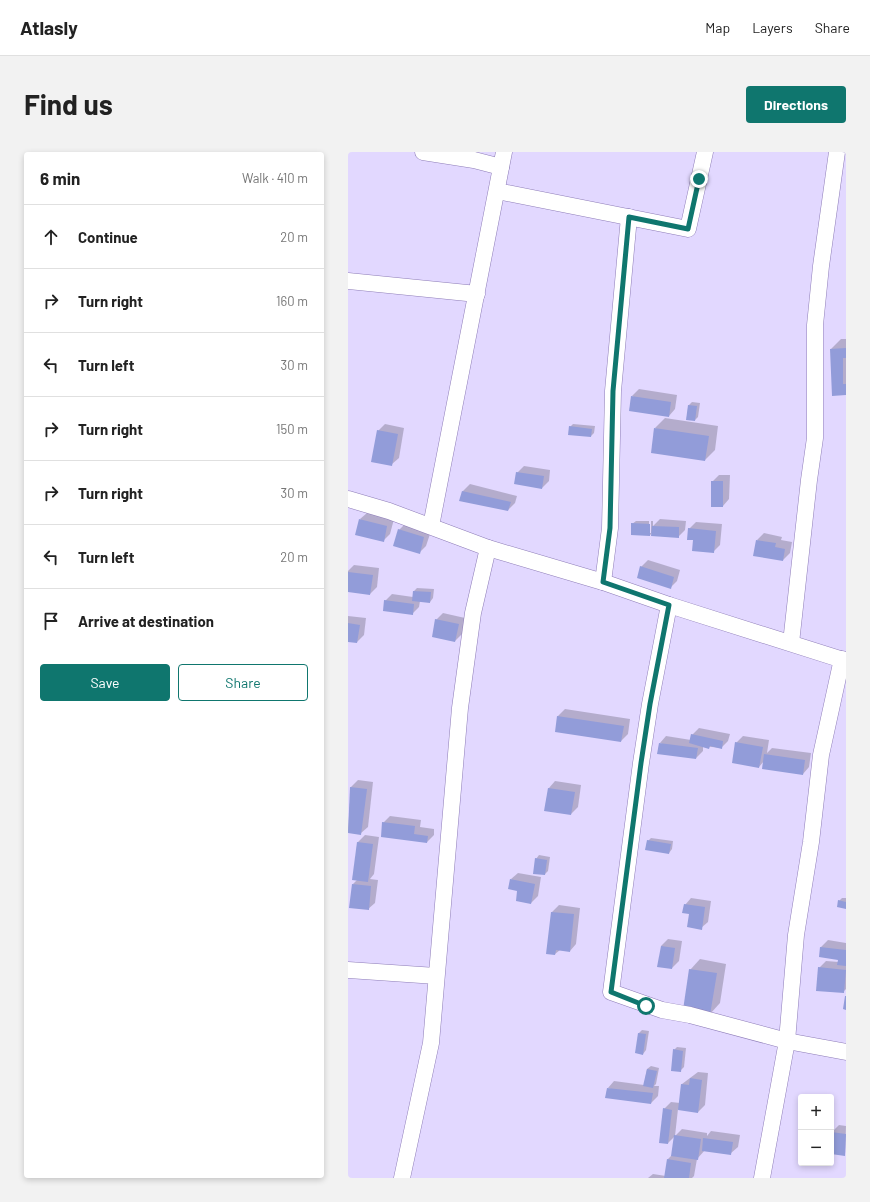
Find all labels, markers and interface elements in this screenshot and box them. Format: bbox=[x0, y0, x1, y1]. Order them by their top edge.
text: Atlasly bbox=[20, 16, 78, 39]
text: Map bbox=[705, 19, 730, 36]
text: Layers bbox=[752, 19, 793, 36]
text: Share bbox=[815, 19, 850, 36]
button: Directions bbox=[746, 86, 846, 123]
text: Find us bbox=[24, 87, 113, 121]
text: 6 min bbox=[40, 168, 80, 188]
text: Walk · 410 m bbox=[242, 170, 308, 186]
route end bbox=[690, 170, 708, 188]
icon: ahead bbox=[40, 226, 62, 248]
text: Continue bbox=[78, 228, 138, 246]
text: 20 m bbox=[280, 229, 308, 245]
icon: right bbox=[40, 290, 62, 312]
text: Turn right bbox=[78, 292, 143, 310]
text: 160 m bbox=[276, 293, 308, 309]
icon: left bbox=[40, 354, 62, 376]
text: Turn left bbox=[78, 356, 134, 374]
text: 30 m bbox=[281, 357, 308, 373]
icon: right bbox=[40, 418, 62, 440]
text: Turn right bbox=[78, 420, 143, 438]
text: 150 m bbox=[276, 421, 308, 437]
icon: right bbox=[40, 482, 62, 504]
text: Turn right bbox=[78, 484, 143, 502]
text: 30 m bbox=[281, 485, 308, 501]
icon: left bbox=[40, 546, 62, 568]
text: Turn left bbox=[78, 548, 134, 566]
text: 20 m bbox=[280, 549, 308, 565]
icon: arrive bbox=[40, 610, 62, 632]
text: Arrive at destination bbox=[78, 612, 214, 630]
button: Save bbox=[40, 664, 170, 701]
button: Share bbox=[178, 664, 308, 701]
route start bbox=[637, 997, 655, 1015]
map controls bbox=[798, 1094, 834, 1166]
button: + bbox=[798, 1094, 834, 1130]
button: − bbox=[798, 1130, 834, 1166]

